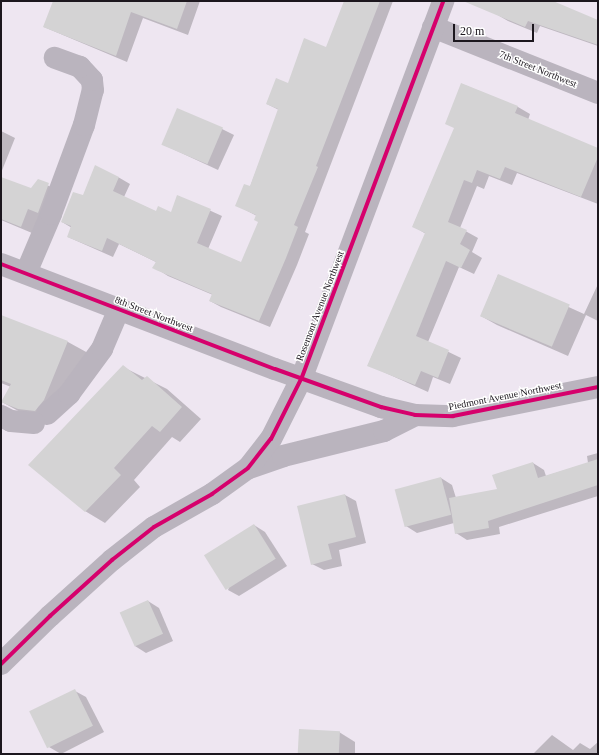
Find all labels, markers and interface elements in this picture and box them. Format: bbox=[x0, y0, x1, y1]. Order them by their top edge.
scale bar bbox=[455, 16, 536, 42]
text: 20 m bbox=[460, 24, 484, 38]
street label: 7th Street Northwest bbox=[497, 48, 579, 90]
street label: Rosemont Avenue Northwest bbox=[293, 249, 347, 363]
street label: 8th Street Northwest bbox=[113, 294, 195, 334]
street label: Piedmont Avenue Northwest bbox=[447, 379, 563, 413]

